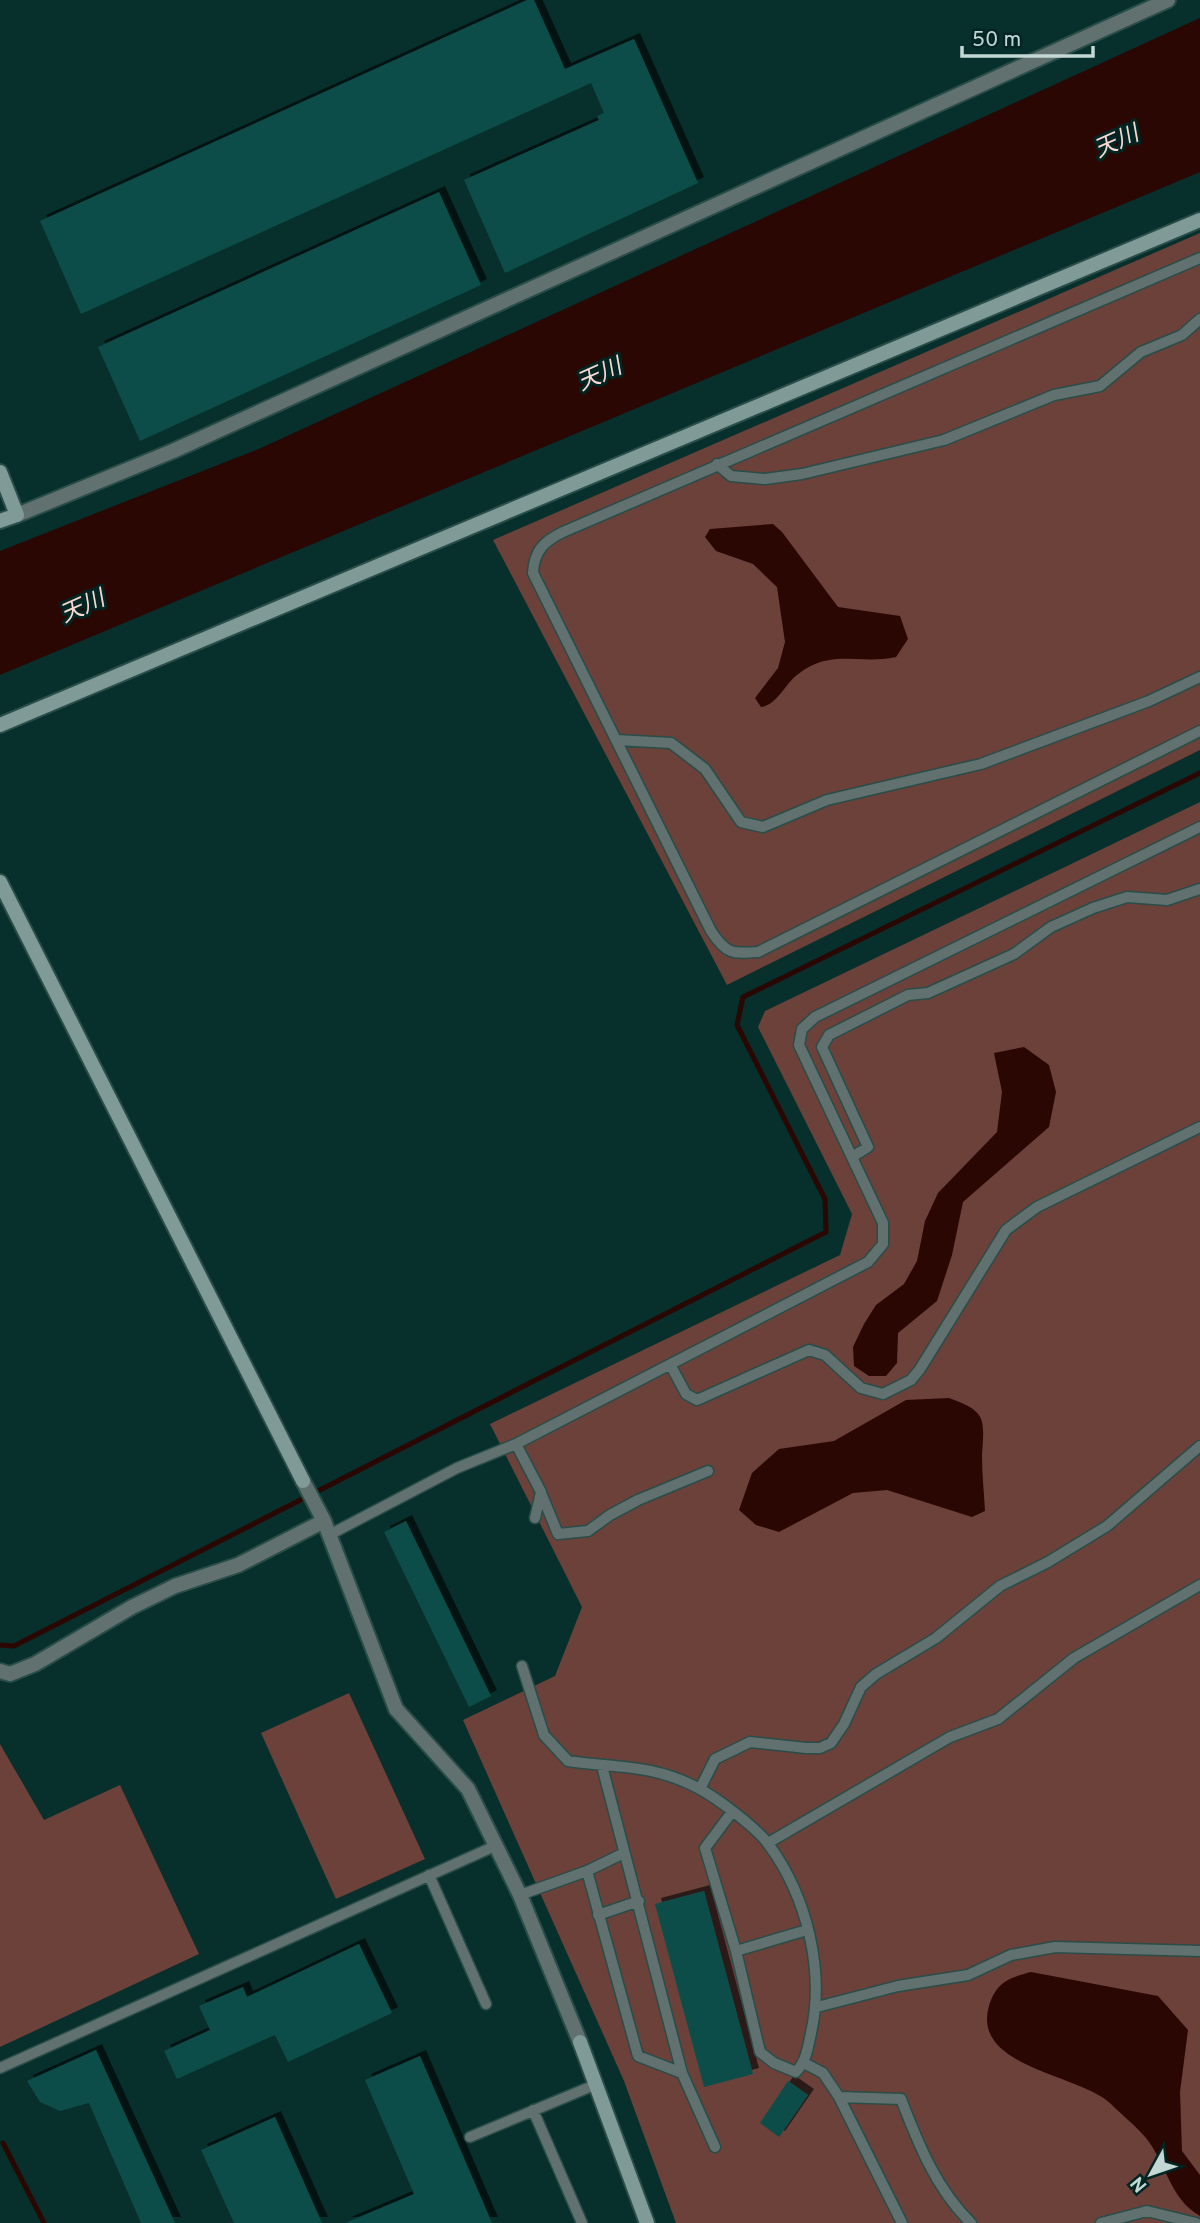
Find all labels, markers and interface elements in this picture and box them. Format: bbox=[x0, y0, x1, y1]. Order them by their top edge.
scale bar bbox=[962, 14, 1093, 58]
text: 50 m bbox=[972, 27, 1021, 54]
water label: 天川 bbox=[1090, 119, 1147, 166]
water label: 天川 bbox=[573, 352, 630, 399]
water label: 天川 bbox=[56, 584, 113, 631]
north arrow bbox=[1116, 2139, 1186, 2209]
text: N bbox=[1126, 2171, 1153, 2197]

